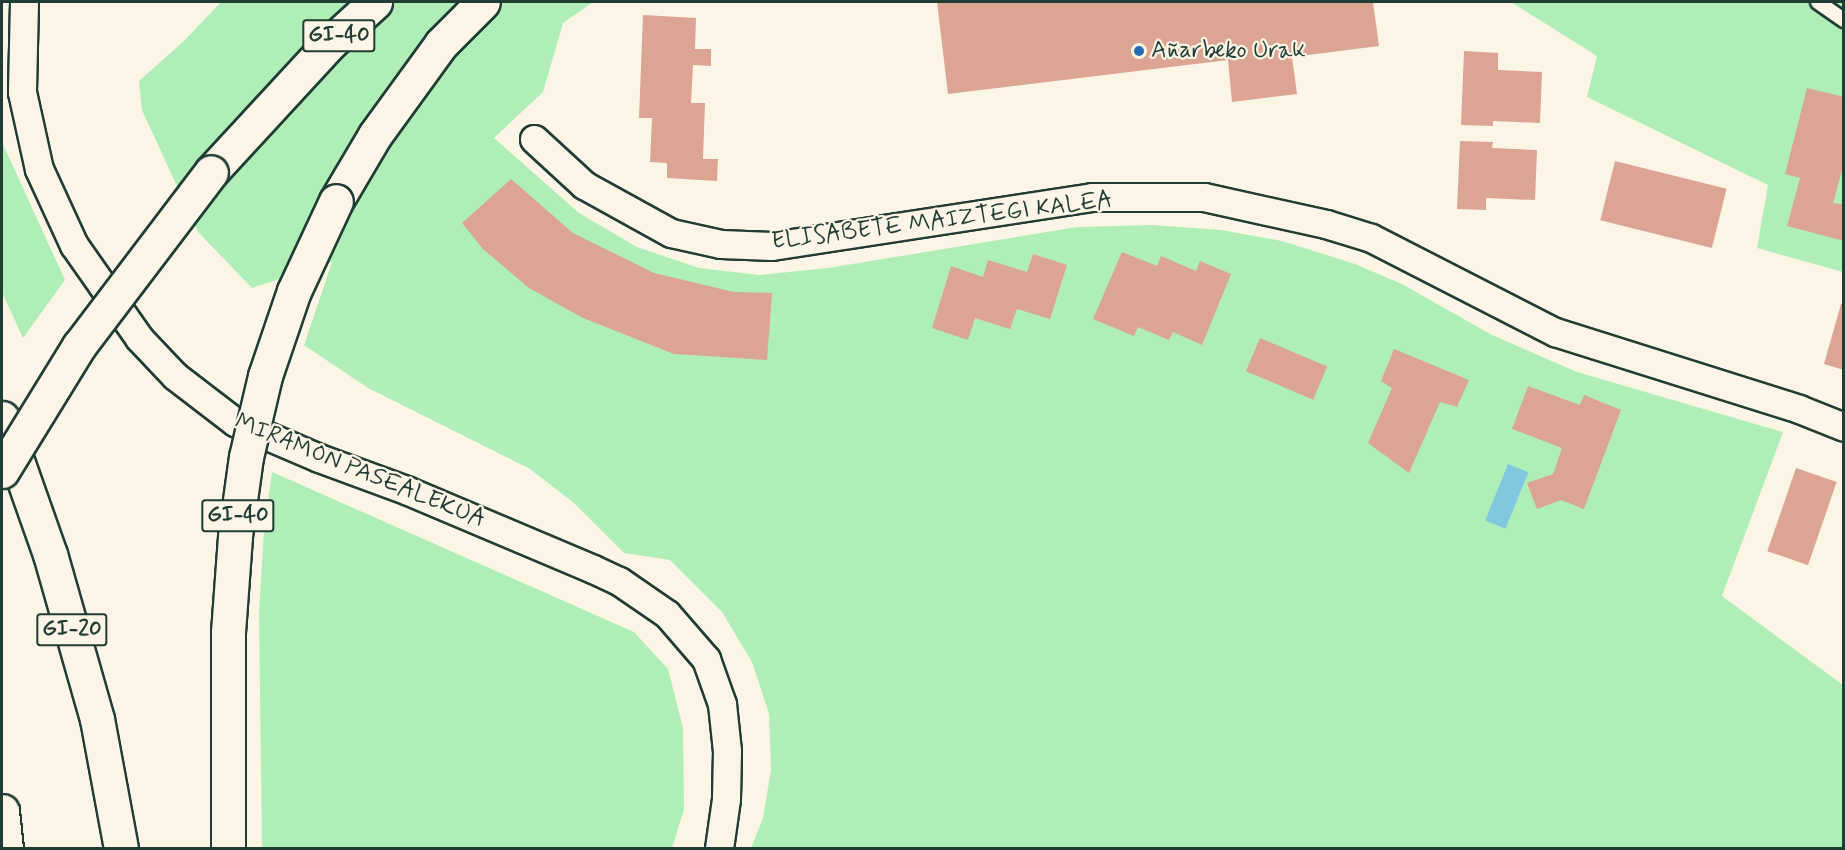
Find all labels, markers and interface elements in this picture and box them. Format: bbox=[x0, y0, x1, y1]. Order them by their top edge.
road number: GI-40 bbox=[302, 17, 376, 55]
place label: Añarbeko Urak bbox=[1151, 37, 1304, 65]
marker: Añarbeko Urak bbox=[1132, 44, 1146, 58]
street label: ELISABETE MAIZTEGI KALEA bbox=[769, 186, 1115, 256]
street label: MIRAMON PASEALEKUA bbox=[230, 407, 490, 535]
road number: GI-40 bbox=[200, 497, 276, 535]
road number: GI-20 bbox=[36, 611, 108, 649]

